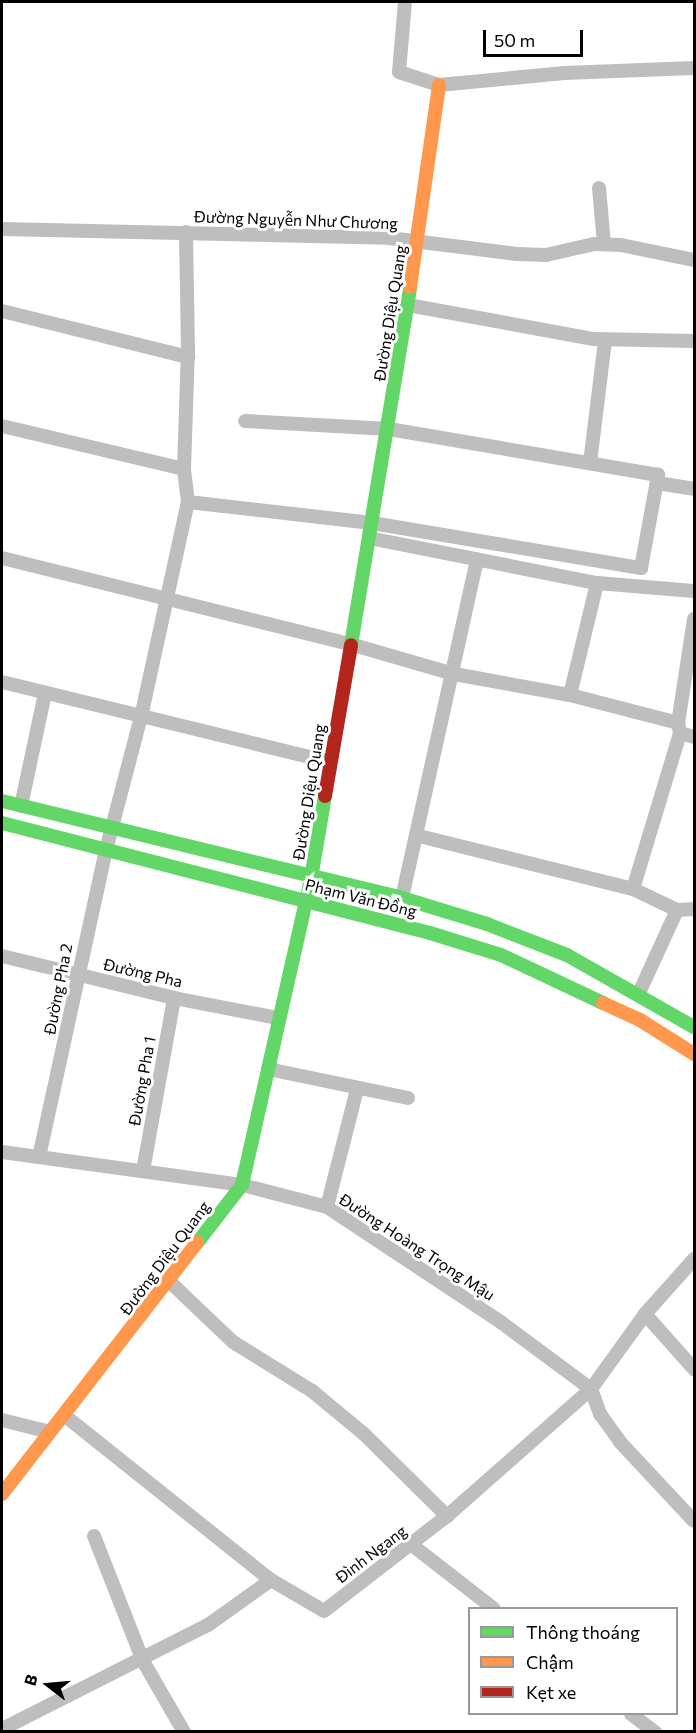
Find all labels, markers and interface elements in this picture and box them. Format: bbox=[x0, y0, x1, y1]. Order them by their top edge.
scale bar bbox=[486, 18, 586, 56]
text: 50 m bbox=[494, 29, 535, 51]
street label: Đường Nguyễn Như Chương bbox=[194, 207, 398, 233]
street label: Đường Diệu Quang bbox=[370, 244, 410, 382]
street label: Đường Diệu Quang bbox=[289, 723, 329, 861]
street label: Phạm Văn Đồng bbox=[303, 875, 419, 921]
street label: Đường Pha 2 bbox=[40, 942, 76, 1036]
street label: Đường Pha bbox=[102, 955, 184, 991]
street label: Đường Pha 1 bbox=[125, 1035, 159, 1127]
street label: Đường Hoàng Trọng Mậu bbox=[336, 1190, 498, 1304]
street label: Đường Diệu Quang bbox=[116, 1197, 214, 1319]
street label: Đình Ngang bbox=[332, 1521, 410, 1587]
legend bbox=[468, 1607, 678, 1715]
text: Thông thoáng bbox=[526, 1621, 640, 1643]
text: Chậm bbox=[526, 1651, 574, 1673]
north arrow bbox=[18, 1655, 78, 1715]
text: B bbox=[20, 1672, 41, 1688]
text: Kẹt xe bbox=[526, 1681, 576, 1703]

